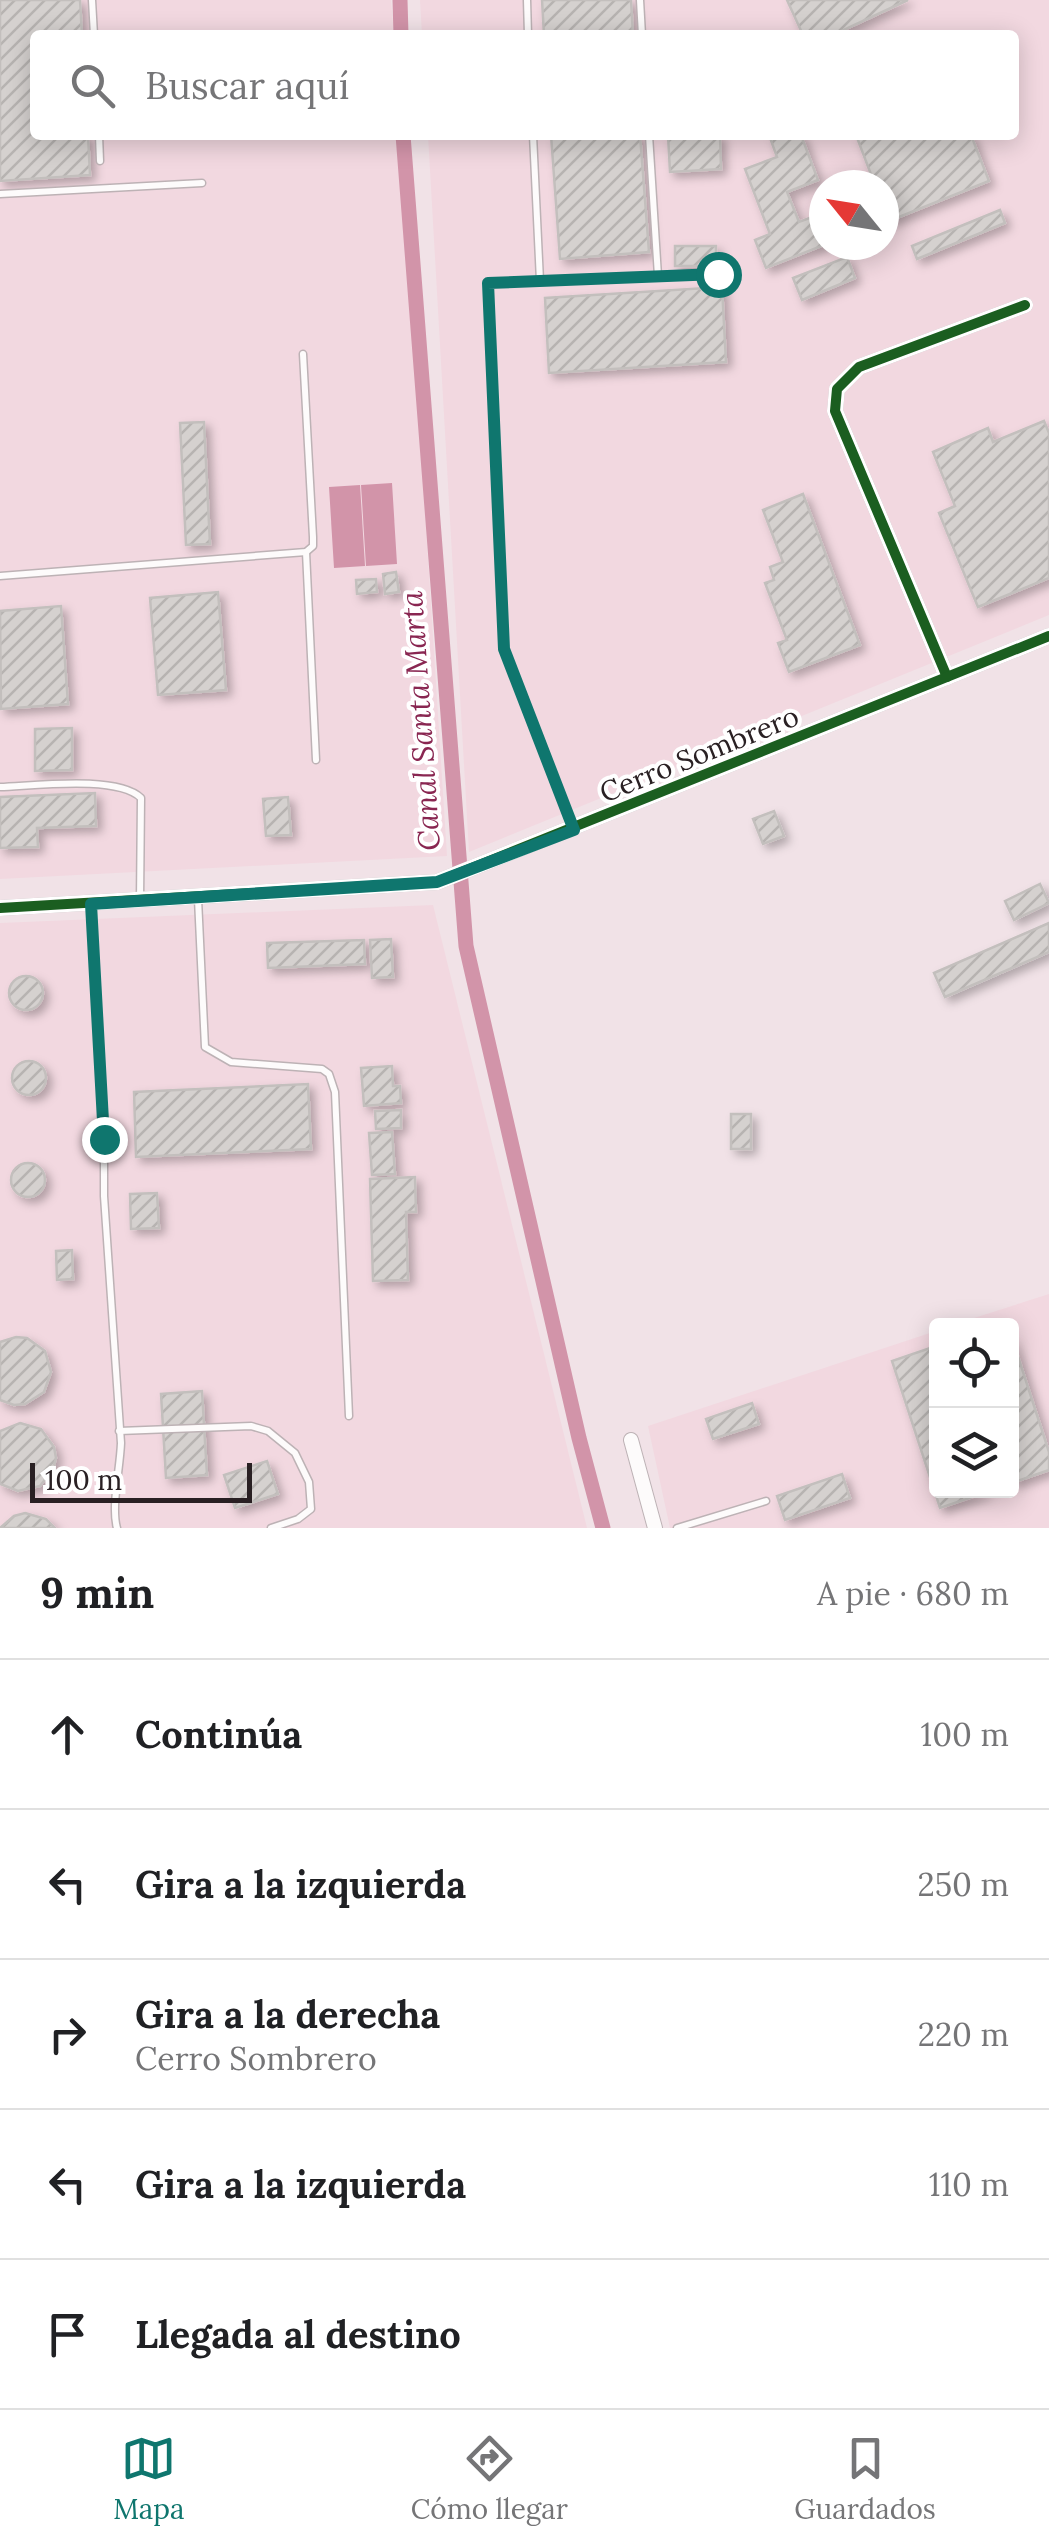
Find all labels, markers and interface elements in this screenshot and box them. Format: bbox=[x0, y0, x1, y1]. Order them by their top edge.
search box bbox=[30, 30, 1019, 140]
icon: search bbox=[65, 58, 120, 113]
text: Buscar aquí bbox=[145, 61, 349, 109]
north arrow bbox=[809, 170, 899, 260]
route start bbox=[696, 252, 742, 298]
water label: Canal Santa Marta bbox=[392, 589, 448, 852]
street label: Cerro Sombrero bbox=[594, 698, 804, 810]
route end bbox=[82, 1117, 128, 1163]
map controls bbox=[929, 1318, 1019, 1498]
button: locate bbox=[929, 1318, 1019, 1408]
button: layers bbox=[929, 1408, 1019, 1498]
scale bar bbox=[30, 1458, 252, 1502]
text: 100 m bbox=[45, 1462, 122, 1498]
text: 9 min bbox=[40, 1566, 154, 1620]
text: A pie · 680 m bbox=[817, 1573, 1009, 1614]
icon: ahead bbox=[40, 1707, 95, 1762]
text: Continúa bbox=[135, 1710, 302, 1758]
text: 100 m bbox=[921, 1714, 1009, 1755]
icon: left bbox=[40, 1857, 95, 1912]
text: Gira a la izquierda bbox=[135, 1860, 466, 1908]
text: 250 m bbox=[917, 1864, 1009, 1905]
text: Gira a la derecha bbox=[135, 1990, 440, 2038]
icon: right bbox=[40, 2007, 95, 2062]
text: 220 m bbox=[918, 2014, 1009, 2055]
text: Cerro Sombrero bbox=[135, 2038, 377, 2079]
icon: left bbox=[40, 2157, 95, 2212]
text: Gira a la izquierda bbox=[135, 2160, 466, 2208]
text: 110 m bbox=[929, 2164, 1009, 2205]
icon: arrive bbox=[40, 2307, 95, 2362]
text: Llegada al destino bbox=[135, 2310, 461, 2358]
tab: Mapa bbox=[113, 2431, 184, 2527]
tab: Cómo llegar bbox=[411, 2431, 568, 2527]
tab: Guardados bbox=[794, 2431, 936, 2527]

